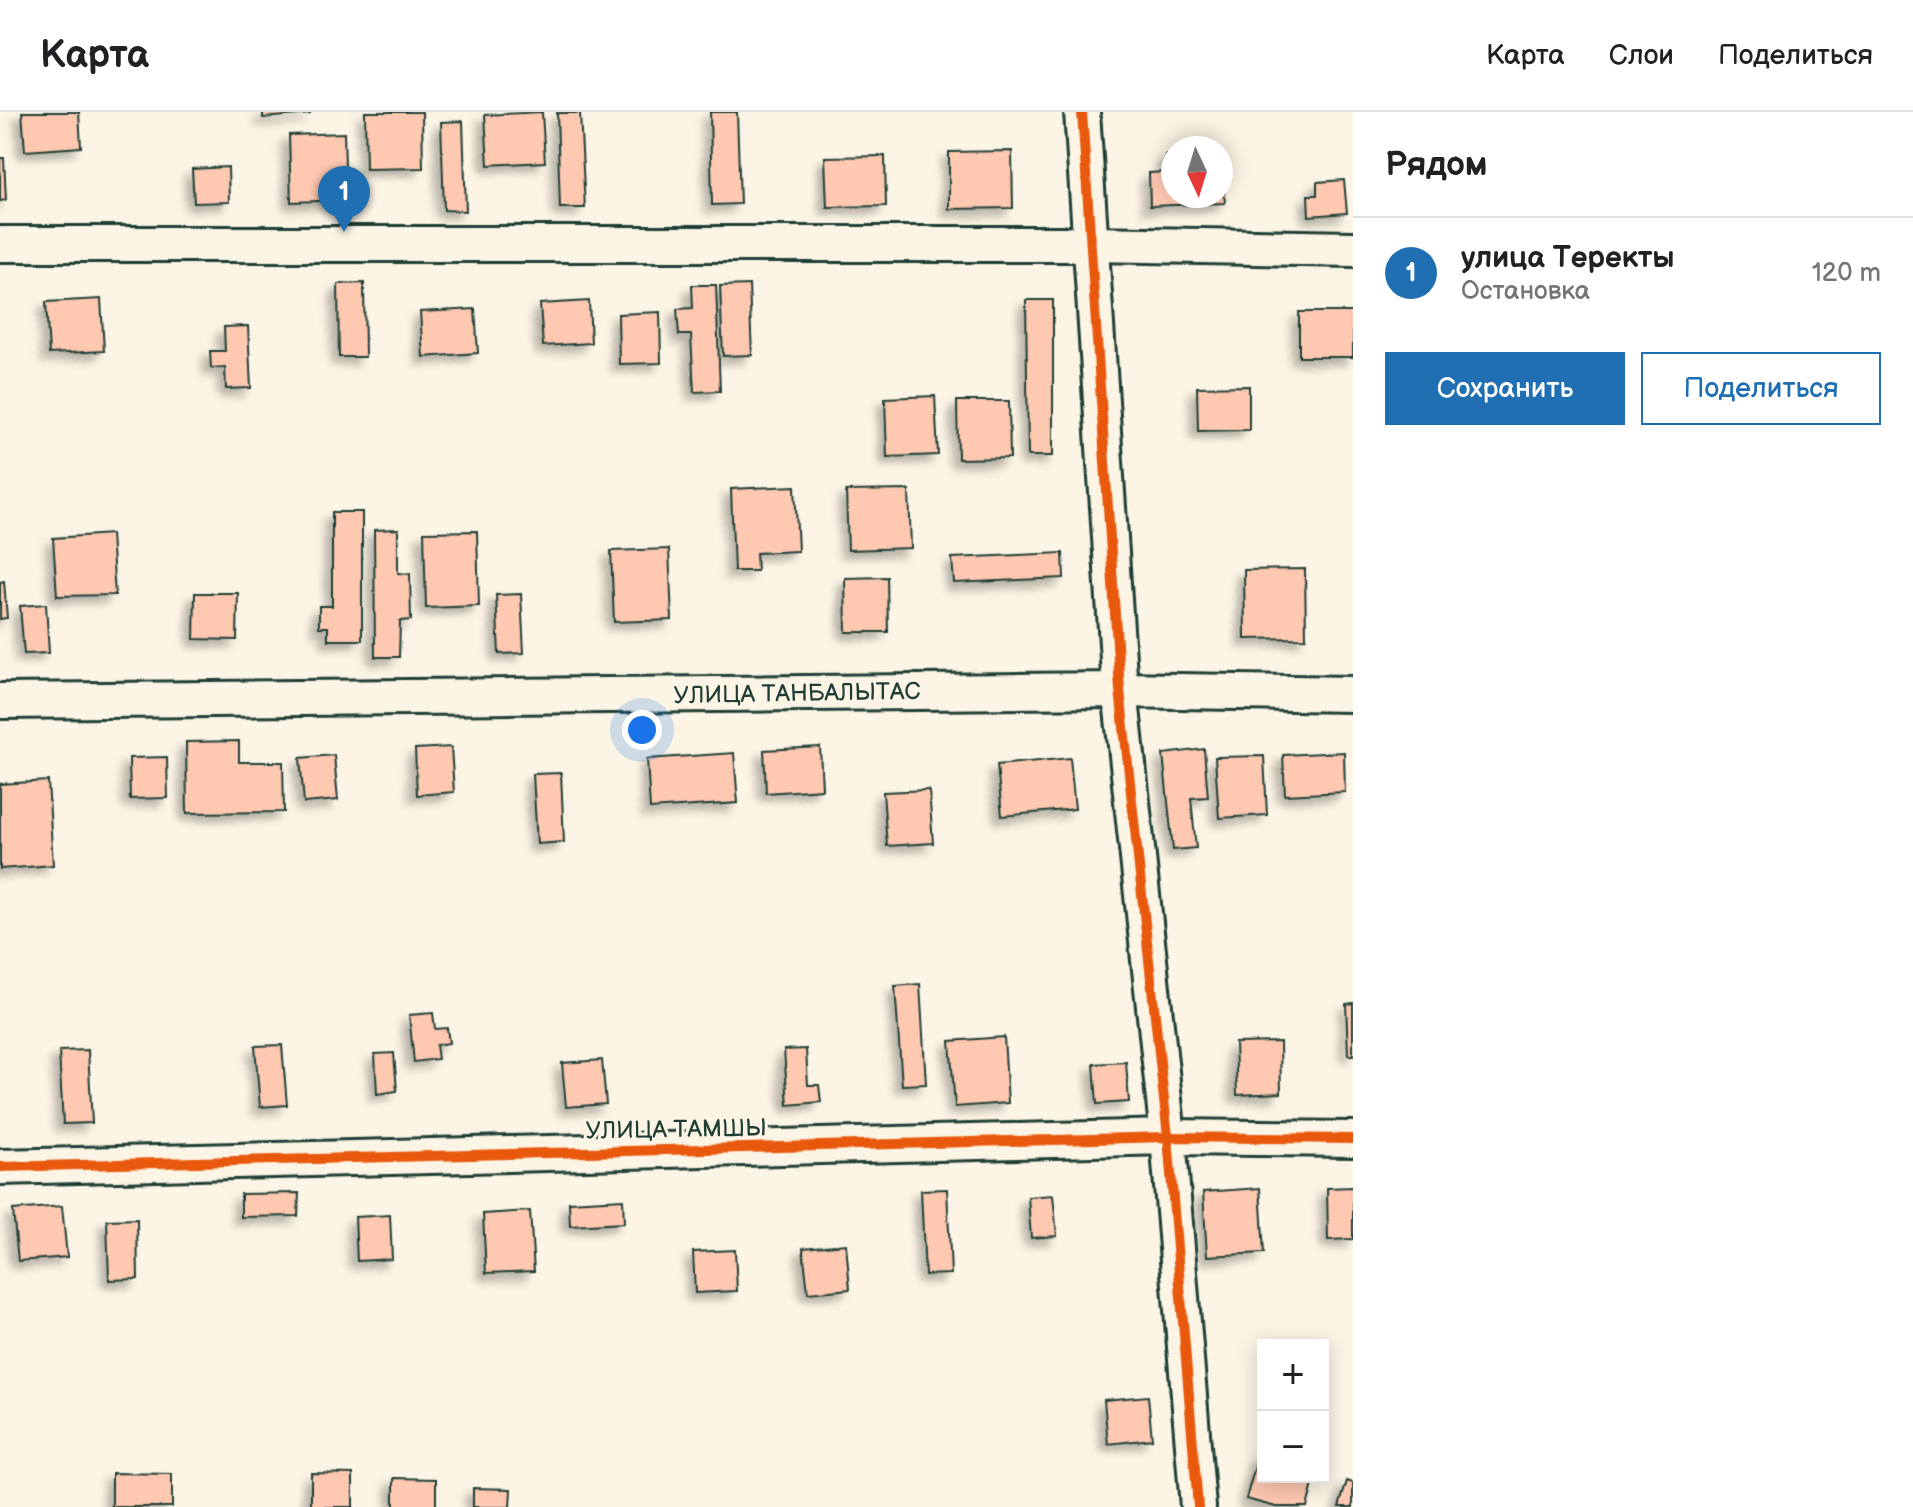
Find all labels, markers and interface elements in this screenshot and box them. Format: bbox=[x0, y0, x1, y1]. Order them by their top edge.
text: Карта bbox=[40, 33, 149, 78]
text: Карта bbox=[1486, 39, 1565, 72]
text: Слои bbox=[1609, 39, 1674, 72]
text: Поделиться bbox=[1718, 39, 1873, 72]
north arrow bbox=[1161, 136, 1233, 208]
text: Рядом bbox=[1385, 144, 1487, 185]
pin: 1 bbox=[318, 166, 370, 232]
text: улица Теректы bbox=[1461, 240, 1675, 276]
text: 1 bbox=[1406, 258, 1416, 289]
text: 120 m bbox=[1812, 258, 1881, 289]
text: Остановка bbox=[1461, 276, 1590, 307]
button: Сохранить bbox=[1385, 352, 1625, 425]
button: Поделиться bbox=[1641, 352, 1881, 425]
street label: УЛИЦА ТАНБАЛЫТАС bbox=[673, 677, 921, 710]
your location bbox=[622, 710, 662, 750]
street label: УЛИЦА ТАМШЫ bbox=[585, 1113, 767, 1146]
map controls bbox=[1257, 1339, 1329, 1483]
button: + bbox=[1257, 1339, 1329, 1411]
button: − bbox=[1257, 1411, 1329, 1483]

